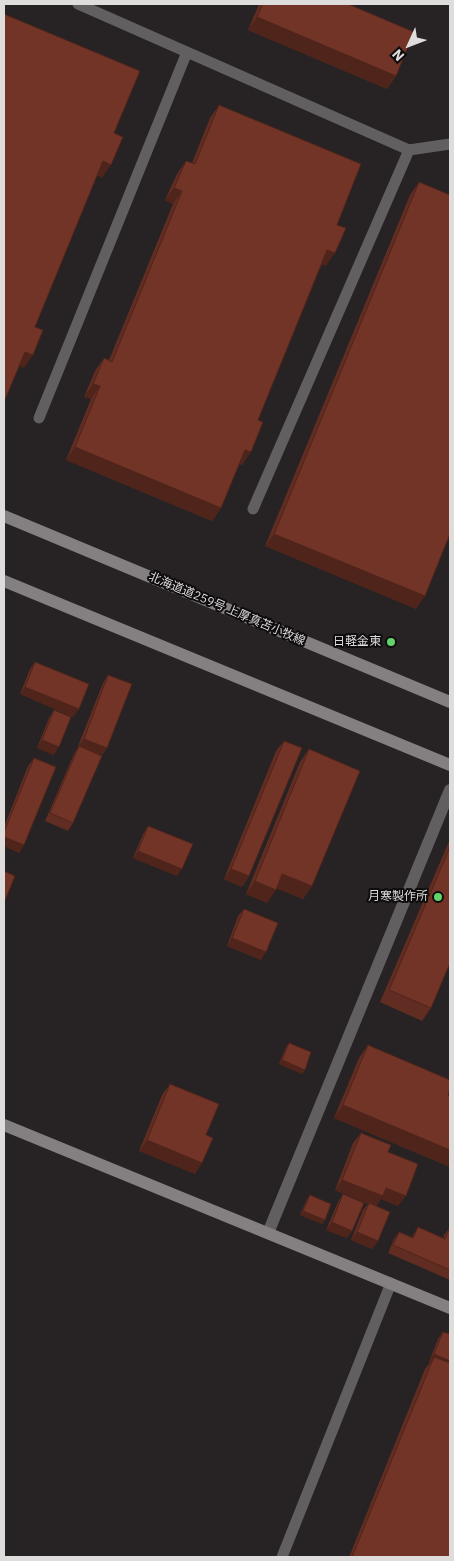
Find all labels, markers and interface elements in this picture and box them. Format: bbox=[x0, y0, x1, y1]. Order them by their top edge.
north arrow bbox=[384, 20, 434, 70]
text: N bbox=[388, 45, 408, 65]
street label: 北海道道259号 上厚真苫小牧線 bbox=[147, 569, 307, 649]
place label: 日軽金東 bbox=[333, 635, 381, 649]
marker: 日軽金東 bbox=[385, 636, 397, 648]
place label: 月寒製作所 bbox=[368, 890, 428, 904]
marker: 月寒製作所 bbox=[432, 891, 444, 903]

